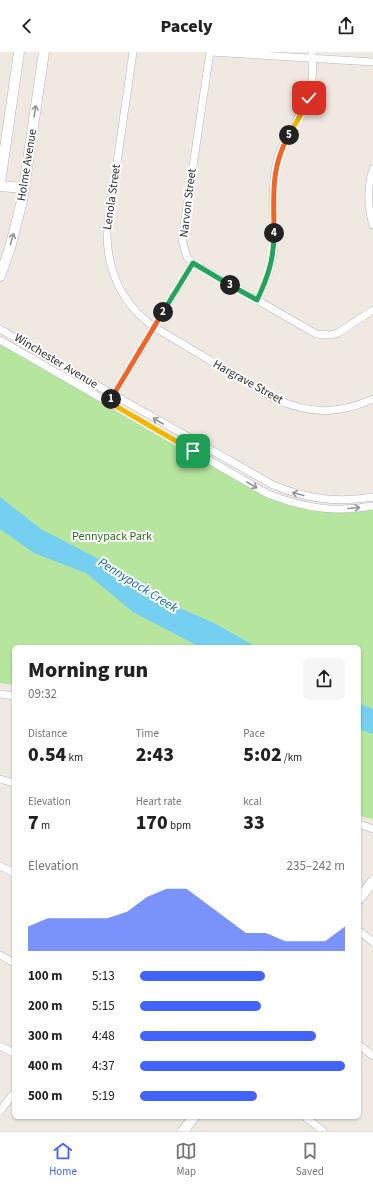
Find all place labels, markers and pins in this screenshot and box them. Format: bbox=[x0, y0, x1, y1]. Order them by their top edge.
pin bbox=[292, 81, 326, 115]
pin: 5 bbox=[279, 125, 299, 145]
pin: 4 bbox=[264, 223, 284, 243]
pin: 3 bbox=[220, 275, 240, 295]
pin: 2 bbox=[153, 302, 173, 322]
pin: 1 bbox=[101, 389, 121, 409]
pin bbox=[176, 434, 210, 468]

